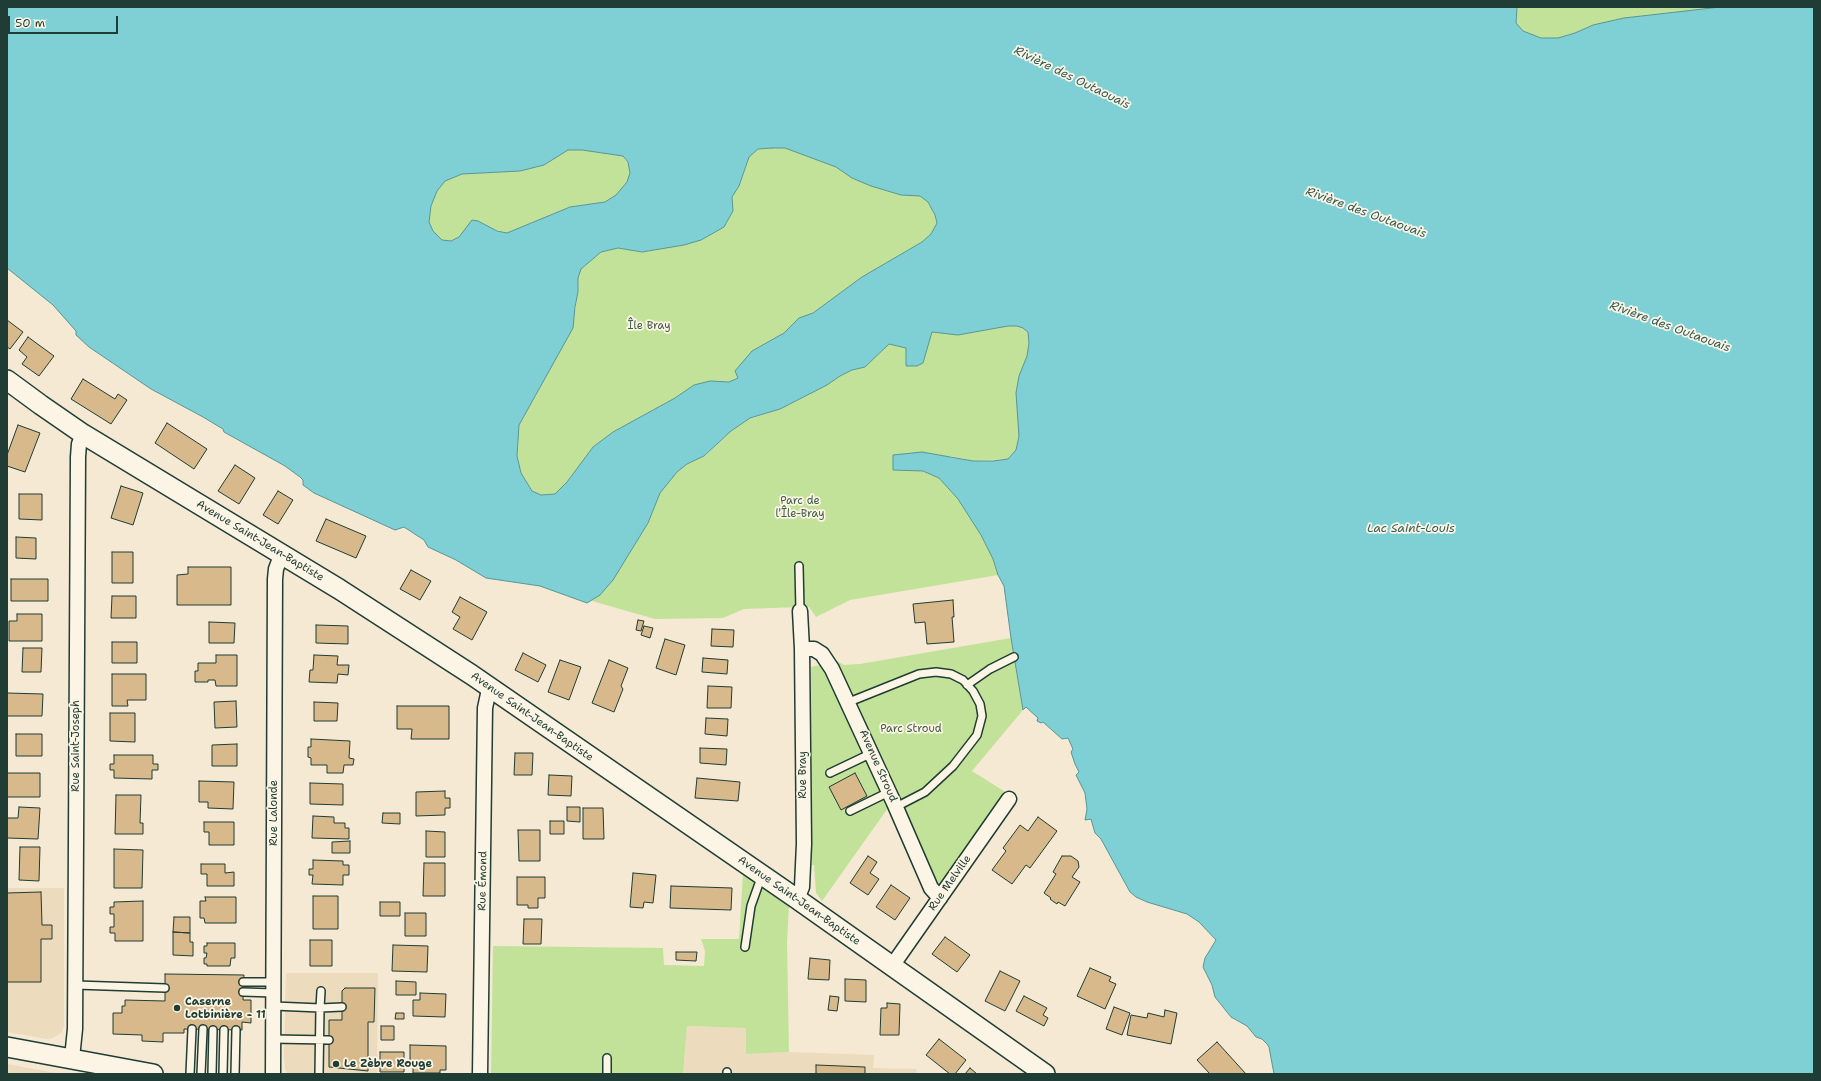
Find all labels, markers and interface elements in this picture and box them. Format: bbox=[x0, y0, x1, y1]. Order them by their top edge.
scale bar bbox=[10, 8, 120, 34]
text: 50 m bbox=[15, 15, 45, 31]
water label: Rivière des Outaouais bbox=[1012, 44, 1132, 112]
water label: Rivière des Outaouais bbox=[1304, 184, 1428, 242]
water label: Rivière des Outaouais bbox=[1608, 298, 1732, 356]
park label: Île Bray bbox=[627, 319, 671, 333]
park label: Parc de l'Île-Bray bbox=[775, 494, 825, 520]
street label: Avenue Saint-Jean-Baptiste bbox=[194, 498, 326, 584]
water label: Lac Saint-Louis bbox=[1367, 522, 1455, 536]
street label: Avenue Saint-Jean-Baptiste bbox=[468, 670, 596, 764]
street label: Rue Saint-Joseph bbox=[69, 700, 83, 792]
park label: Parc Stroud bbox=[880, 722, 942, 736]
street label: Avenue Stroud bbox=[856, 728, 900, 804]
street label: Rue Bray bbox=[796, 751, 810, 799]
street label: Rue Lalonde bbox=[267, 780, 281, 846]
street label: Rue Émond bbox=[476, 851, 490, 911]
street label: Rue Melville bbox=[926, 853, 974, 913]
street label: Avenue Saint-Jean-Baptiste bbox=[735, 854, 863, 948]
place label: Caserne Lotbinière - 11 bbox=[185, 995, 266, 1021]
marker: Caserne Lotbinière - 11 bbox=[172, 1003, 182, 1013]
place label: Le Zèbre Rouge bbox=[344, 1057, 432, 1071]
marker: Le Zèbre Rouge bbox=[331, 1059, 341, 1069]

